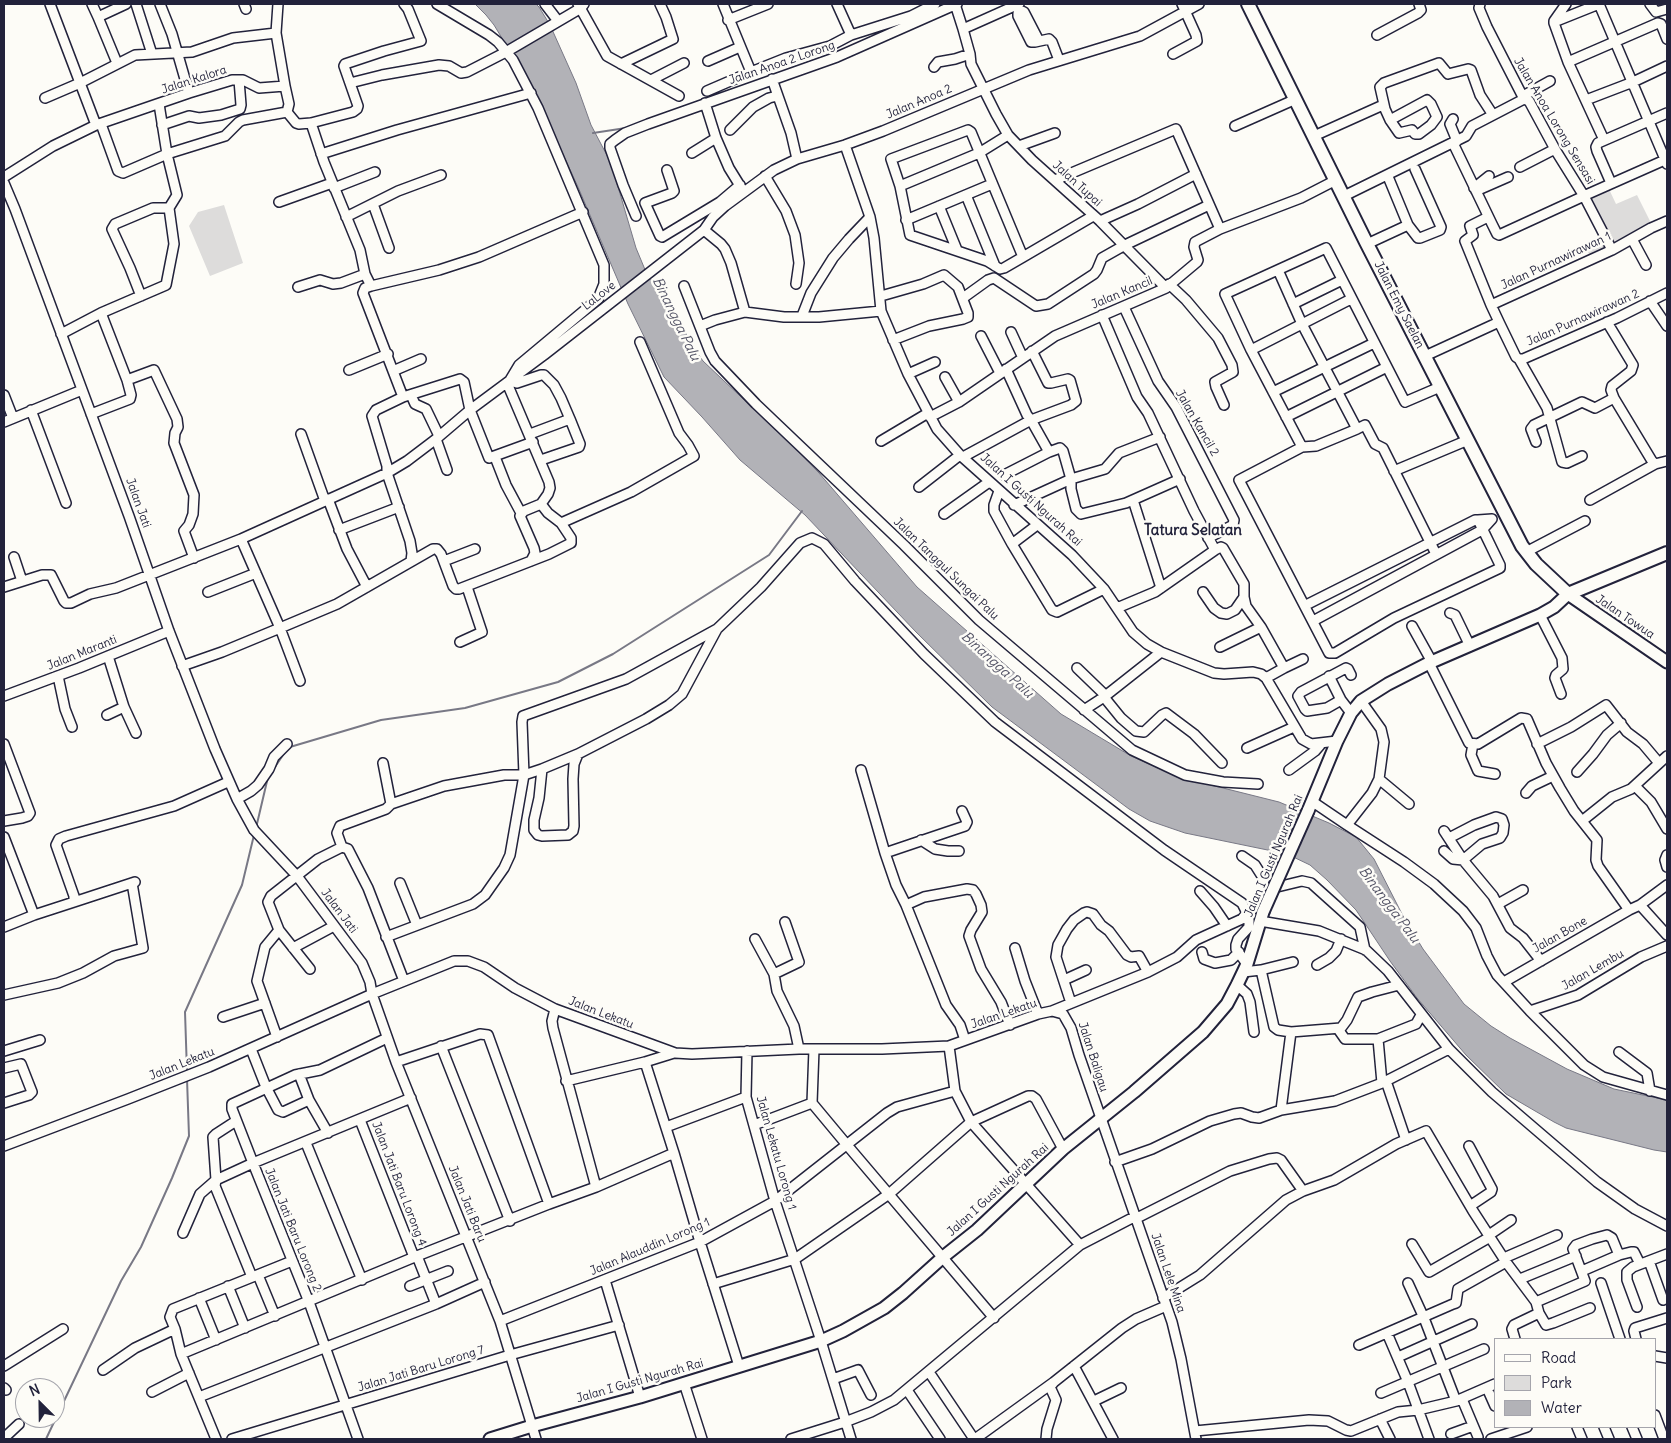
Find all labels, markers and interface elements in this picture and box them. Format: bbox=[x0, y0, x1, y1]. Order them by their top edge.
street label: Jalan Anoa 2 Lorong bbox=[727, 38, 837, 88]
street label: Jalan Anoa Lorong Sensasi bbox=[1510, 55, 1598, 187]
street label: Jalan Kalora bbox=[160, 63, 228, 97]
street label: Jalan Anoa 2 bbox=[884, 82, 954, 122]
street label: Jalan Tupai bbox=[1049, 158, 1105, 210]
street label: Jalan Purnawirawan 1 bbox=[1499, 229, 1613, 293]
street label: Jalan Emy Saelan bbox=[1371, 259, 1427, 351]
water label: Binangga Palu bbox=[649, 274, 703, 364]
street label: Jalan Kancil bbox=[1089, 274, 1155, 312]
street label: LaLove bbox=[579, 278, 619, 314]
street label: Jalan Purnawirawan 2 bbox=[1525, 287, 1641, 349]
street label: Jalan Kancil 2 bbox=[1172, 387, 1222, 459]
street label: Jalan I Gusti Ngurah Rai bbox=[977, 451, 1085, 549]
street label: Jalan Jati bbox=[122, 476, 154, 530]
street label: Jalan Tanggul Sungai Palu bbox=[890, 515, 1002, 623]
district label: Tatura Selatan bbox=[1144, 522, 1242, 540]
street label: Jalan Towua bbox=[1593, 592, 1657, 642]
water label: Binangga Palu bbox=[958, 628, 1036, 702]
street label: Jalan Maranti bbox=[45, 632, 119, 674]
street label: Jalan I Gusti Ngurah Rai bbox=[1242, 793, 1306, 919]
water label: Binangga Palu bbox=[1355, 864, 1423, 946]
street label: Jalan Jati bbox=[318, 886, 360, 936]
street label: Jalan Bone bbox=[1530, 914, 1590, 956]
street label: Jalan Lembu bbox=[1560, 947, 1626, 993]
street label: Jalan Lekatu bbox=[566, 994, 636, 1032]
street label: Jalan Lekatu bbox=[969, 996, 1039, 1032]
street label: Jalan Baligau bbox=[1075, 1020, 1111, 1094]
street label: Jalan Lekatu bbox=[147, 1044, 217, 1084]
street label: Jalan Lekatu Lorong 1 bbox=[753, 1094, 799, 1212]
street label: Jalan Jati Baru Lorong 4 bbox=[369, 1120, 429, 1248]
street label: Jalan I Gusti Ngurah Rai bbox=[944, 1141, 1052, 1239]
street label: Jalan Jati Baru bbox=[445, 1164, 489, 1244]
street label: Jalan Jati Baru Lorong 2 bbox=[262, 1166, 324, 1294]
street label: Jalan Alauddin Lorong 1 bbox=[588, 1215, 712, 1279]
street label: Jalan Lele Mina bbox=[1148, 1231, 1188, 1315]
legend bbox=[1494, 1338, 1656, 1428]
street label: Jalan Jati Baru Lorong 7 bbox=[356, 1343, 486, 1395]
text: Road bbox=[1541, 1348, 1576, 1367]
street label: Jalan I Gusti Ngurah Rai bbox=[575, 1356, 705, 1406]
text: Park bbox=[1541, 1373, 1572, 1392]
north arrow bbox=[15, 1378, 65, 1428]
text: N bbox=[27, 1380, 43, 1400]
text: Water bbox=[1541, 1398, 1582, 1417]

